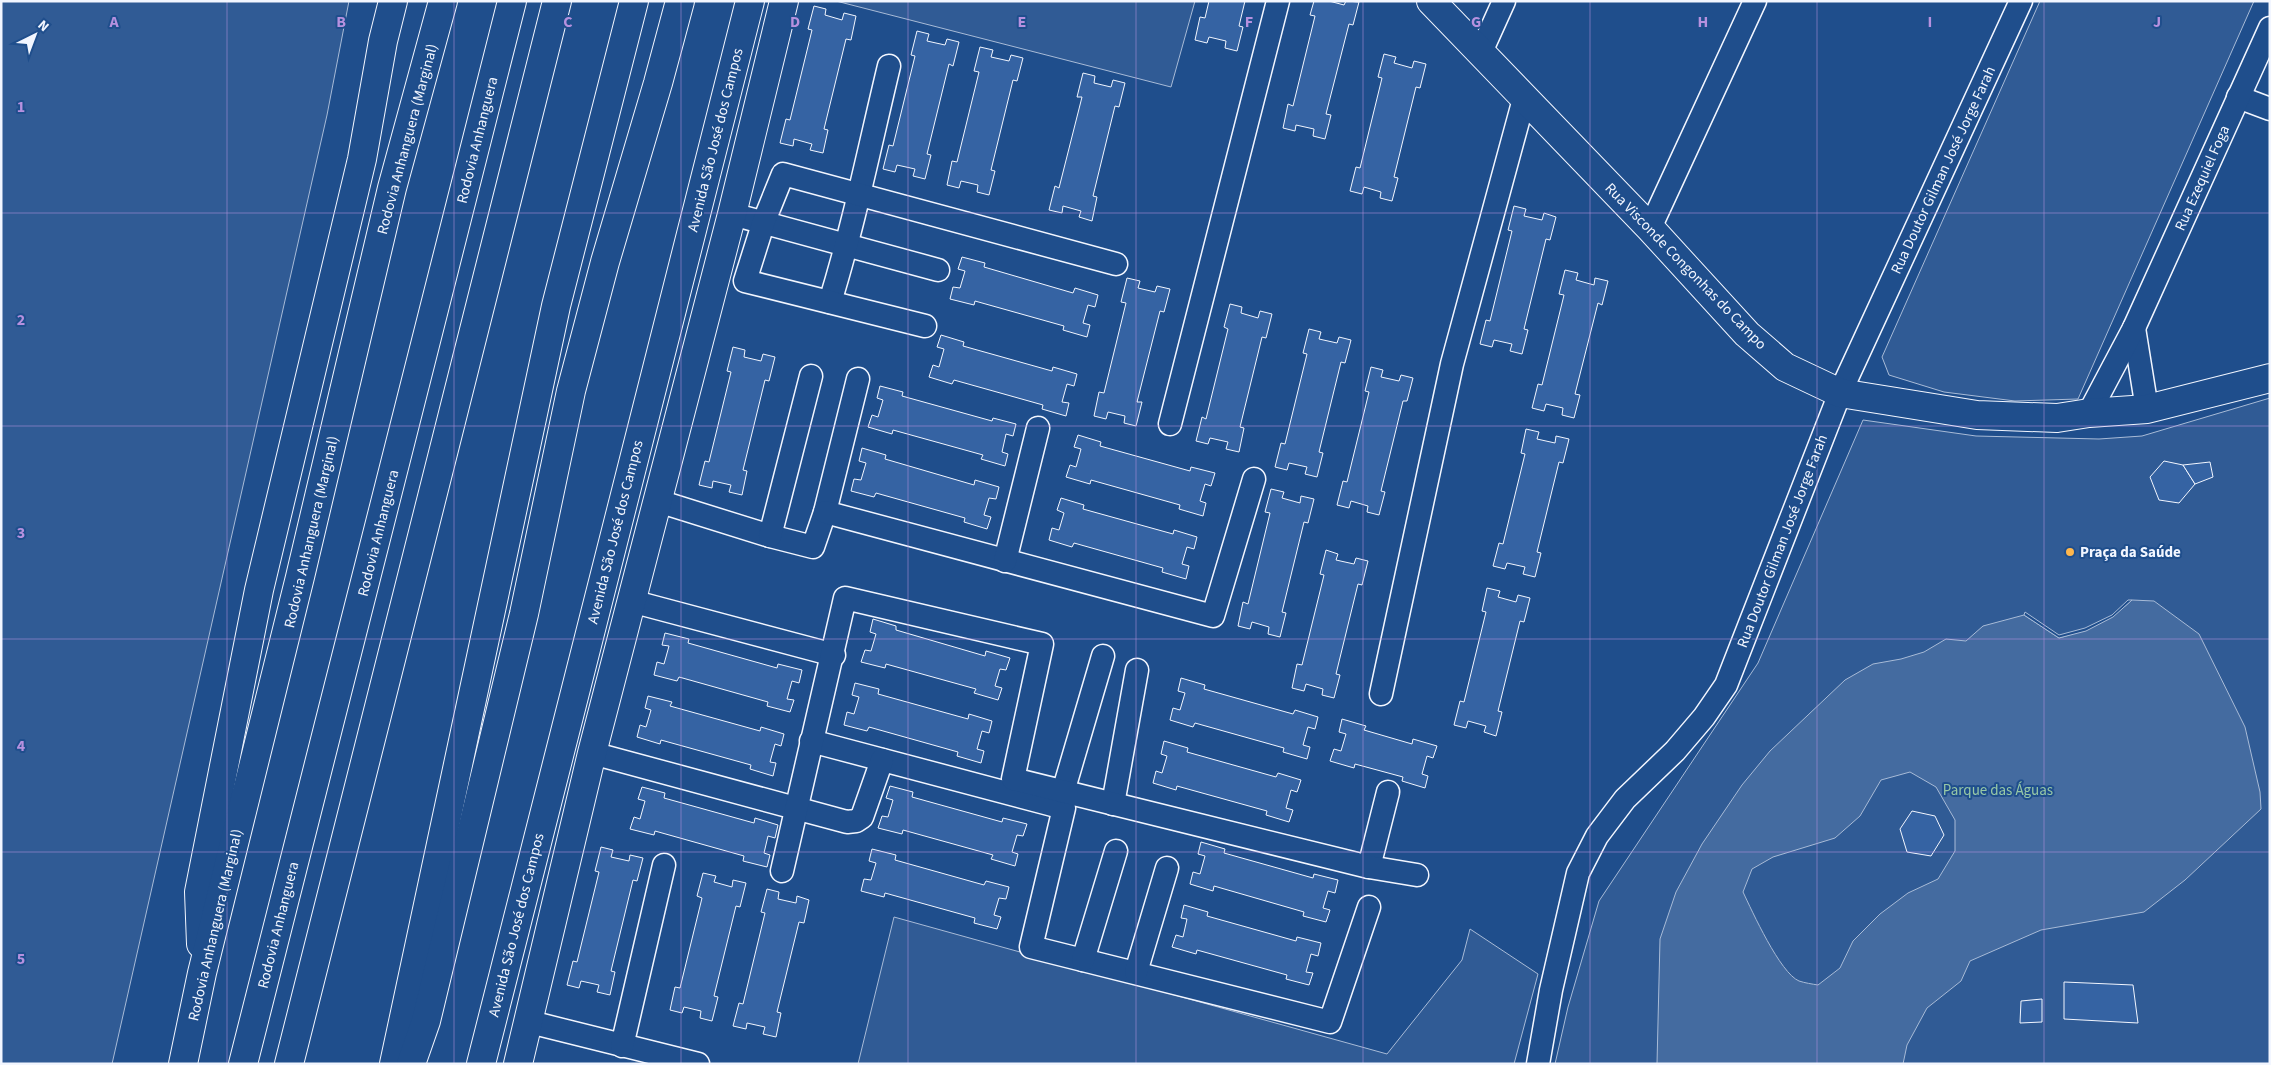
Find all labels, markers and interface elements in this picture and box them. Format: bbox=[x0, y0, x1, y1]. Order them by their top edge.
north arrow bbox=[10, 10, 60, 60]
text: A bbox=[108, 11, 119, 33]
text: B bbox=[336, 11, 346, 33]
text: C bbox=[563, 11, 573, 33]
text: D bbox=[790, 11, 800, 33]
text: E bbox=[1018, 11, 1026, 33]
text: F bbox=[1245, 11, 1253, 33]
text: G bbox=[1471, 11, 1481, 33]
text: H bbox=[1698, 11, 1708, 33]
text: I bbox=[1928, 11, 1932, 33]
text: J bbox=[2153, 11, 2161, 33]
text: N bbox=[33, 16, 53, 37]
street label: Rodovia Anhanguera (Marginal) bbox=[372, 42, 443, 237]
street label: Avenida São José dos Campos bbox=[682, 46, 749, 234]
street label: Rua Doutor Gilman José Jorge Farah bbox=[1886, 63, 2001, 278]
street label: Rodovia Anhanguera bbox=[452, 75, 503, 206]
text: 1 bbox=[17, 96, 25, 118]
street label: Rua Ezequiel Foga bbox=[2170, 122, 2235, 234]
street label: Rua Visconde Congonhas do Campo bbox=[1600, 178, 1771, 354]
text: 2 bbox=[17, 309, 25, 331]
street label: Rua Doutor Gilman José Jorge Farah bbox=[1732, 431, 1833, 651]
street label: Rodovia Anhanguera (Marginal) bbox=[279, 434, 344, 630]
street label: Avenida São José dos Campos bbox=[582, 438, 649, 626]
street label: Rodovia Anhanguera bbox=[353, 468, 404, 599]
text: 3 bbox=[17, 522, 25, 544]
place label: Praça da Saúde bbox=[2080, 542, 2181, 563]
marker: Praça da Saúde bbox=[2064, 546, 2076, 558]
text: 4 bbox=[17, 735, 26, 757]
park label: Parque das Águas bbox=[1943, 780, 2053, 801]
street label: Rodovia Anhanguera (Marginal) bbox=[183, 827, 248, 1023]
street label: Avenida São José dos Campos bbox=[483, 831, 550, 1019]
street label: Rodovia Anhanguera bbox=[253, 860, 304, 991]
text: 5 bbox=[17, 948, 25, 970]

